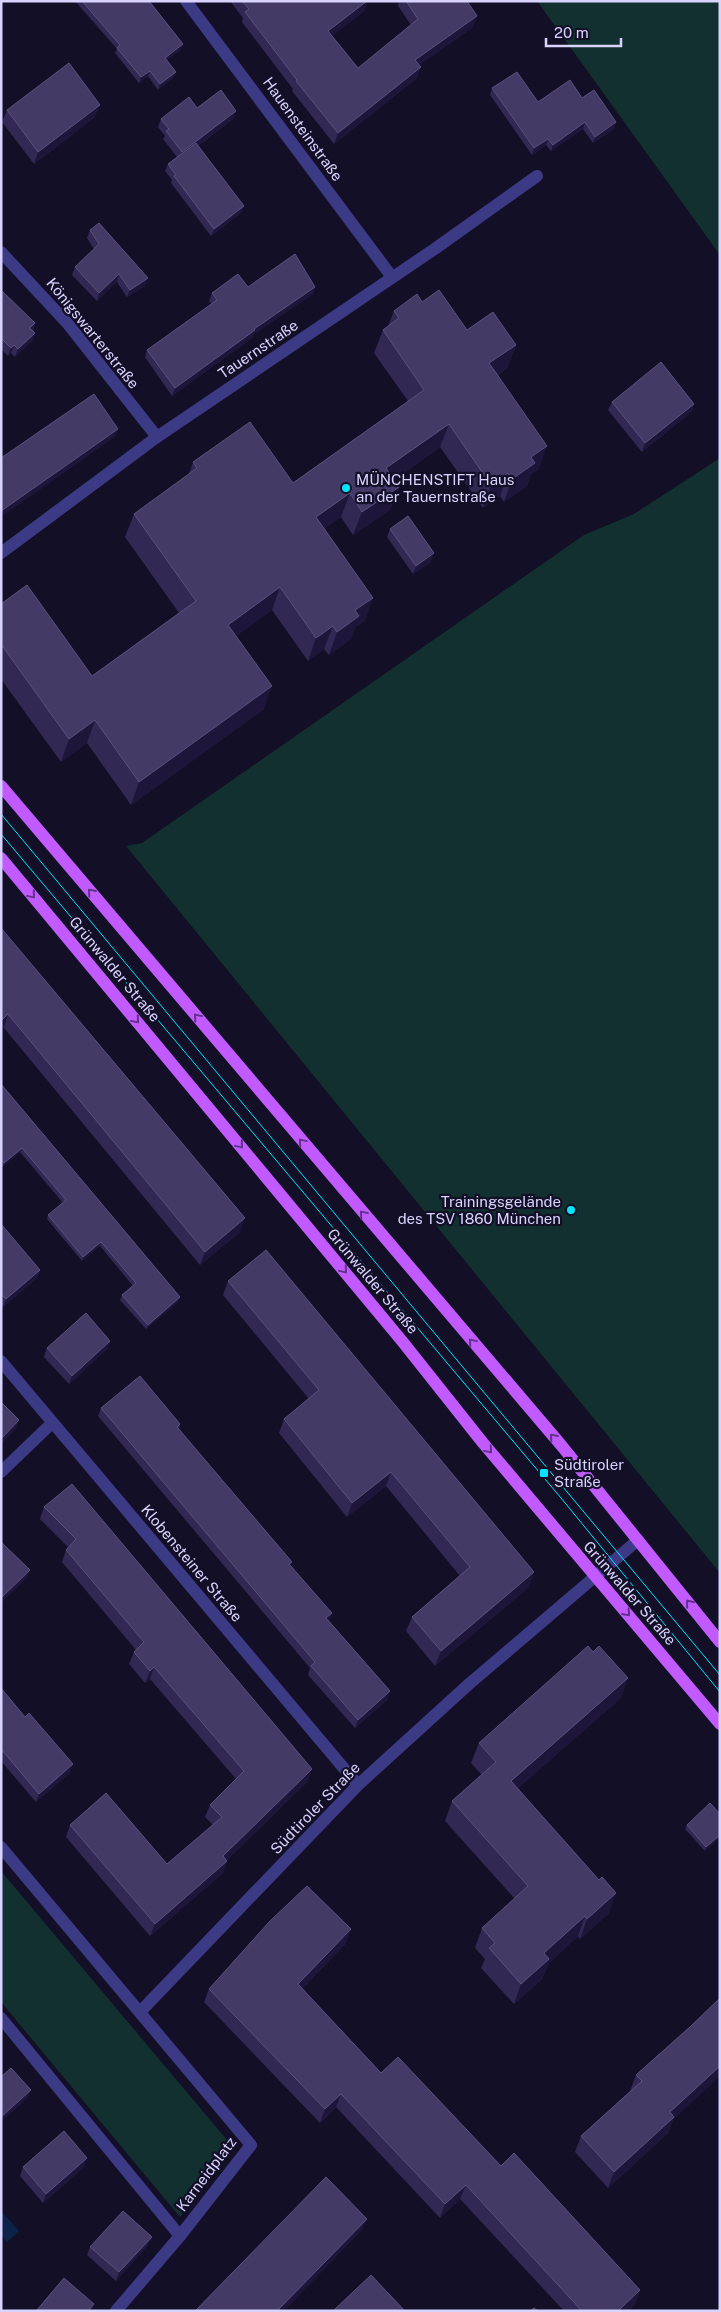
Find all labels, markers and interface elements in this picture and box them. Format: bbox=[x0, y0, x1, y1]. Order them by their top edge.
scale bar bbox=[546, 15, 621, 47]
text: 20 m bbox=[554, 24, 589, 41]
street label: Hauensteinstraße bbox=[260, 74, 346, 184]
street label: Königswarterstraße bbox=[43, 274, 143, 392]
street label: Tauernstraße bbox=[215, 316, 301, 382]
place label: MÜNCHENSTIFT Haus an der Tauernstraße bbox=[356, 470, 514, 505]
marker: MÜNCHENSTIFT Haus an der Tauernstraße bbox=[340, 482, 352, 494]
one-way arrow bbox=[88, 888, 97, 897]
one-way arrow bbox=[27, 889, 35, 898]
street label: Grünwalder Straße bbox=[66, 913, 164, 1025]
one-way arrow bbox=[131, 1014, 139, 1023]
one-way arrow bbox=[194, 1014, 203, 1023]
one-way arrow bbox=[299, 1138, 308, 1147]
one-way arrow bbox=[234, 1140, 243, 1149]
place label: Trainingsgelände des TSV 1860 München bbox=[398, 1193, 561, 1227]
marker: Trainingsgelände des TSV 1860 München bbox=[565, 1204, 577, 1216]
one-way arrow bbox=[360, 1210, 369, 1219]
street label: Grünwalder Straße bbox=[324, 1225, 422, 1337]
one-way arrow bbox=[338, 1265, 347, 1274]
one-way arrow bbox=[469, 1339, 477, 1348]
one-way arrow bbox=[551, 1434, 559, 1443]
one-way arrow bbox=[484, 1445, 493, 1454]
place label: Südtiroler Straße bbox=[554, 1456, 624, 1490]
marker: Südtiroler Straße bbox=[538, 1467, 550, 1479]
street label: Klobensteiner Straße bbox=[138, 1501, 246, 1625]
street label: Grünwalder Straße bbox=[580, 1538, 680, 1648]
one-way arrow bbox=[686, 1600, 695, 1609]
one-way arrow bbox=[621, 1608, 630, 1617]
street label: Südtiroler Straße bbox=[267, 1759, 363, 1857]
street label: Karneidplatz bbox=[173, 2134, 239, 2214]

